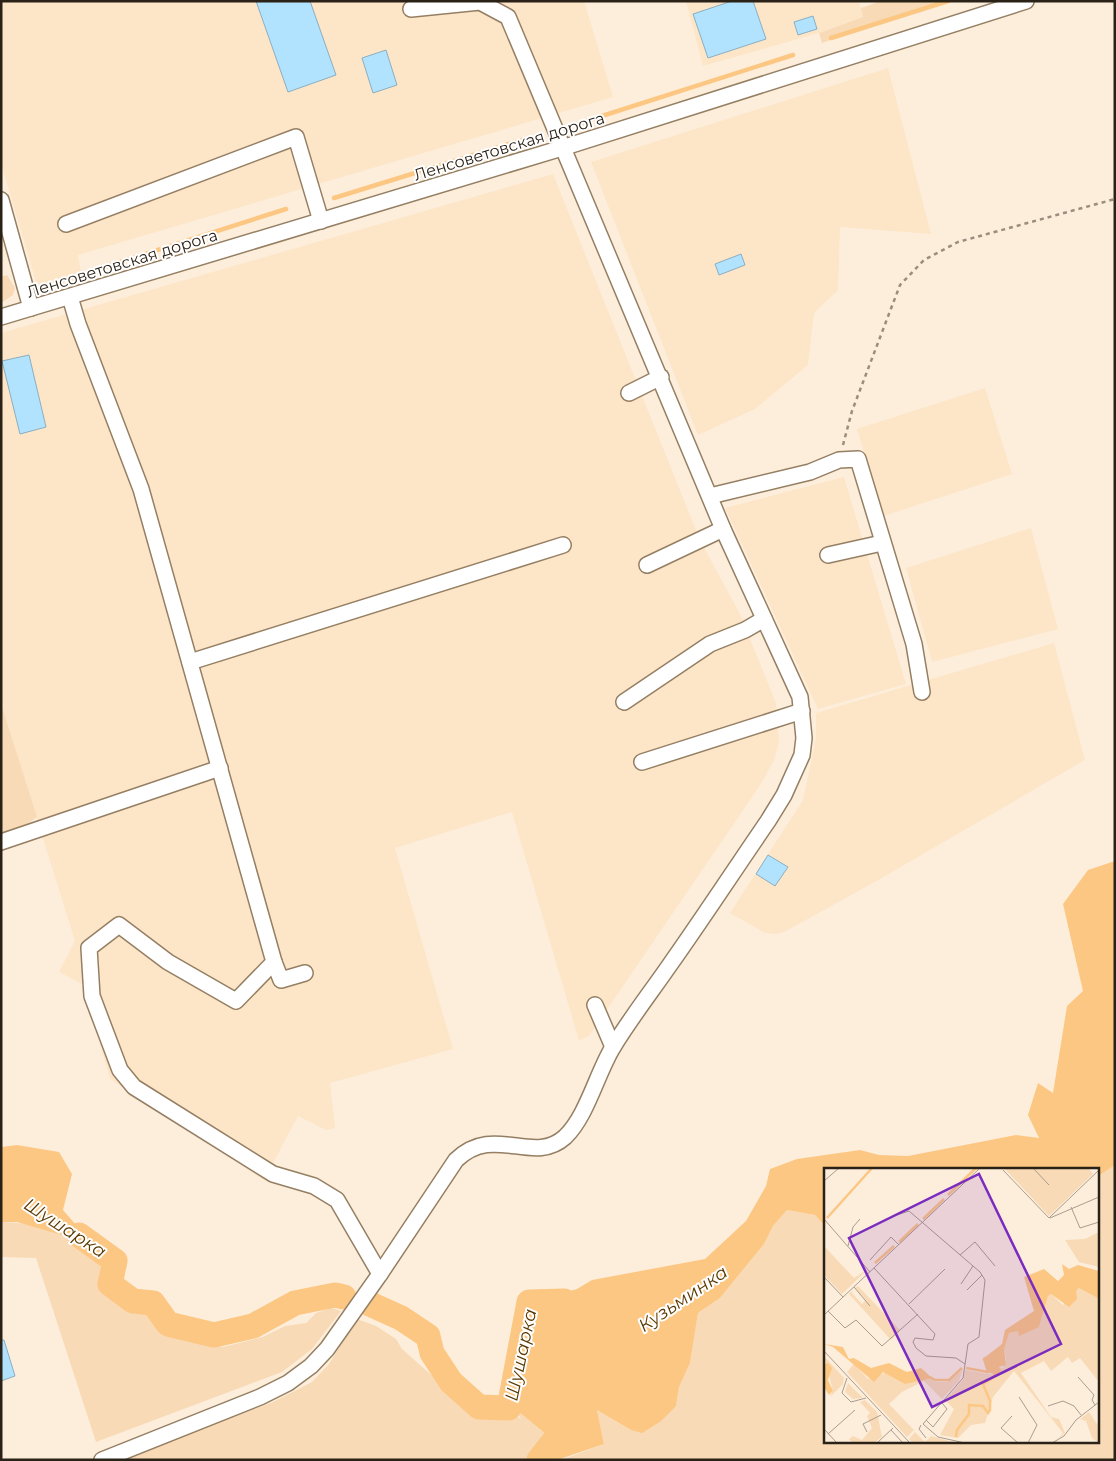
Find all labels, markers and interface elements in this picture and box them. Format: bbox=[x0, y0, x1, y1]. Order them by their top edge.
street label: Ленсоветовская дорога bbox=[411, 108, 607, 185]
street label: Ленсоветовская дорога bbox=[24, 225, 220, 302]
inset map bbox=[824, 1168, 1098, 1444]
water label: Шушарка bbox=[20, 1193, 110, 1263]
water label: Кузьминка bbox=[634, 1261, 732, 1337]
water label: Шушарка bbox=[500, 1307, 542, 1403]

